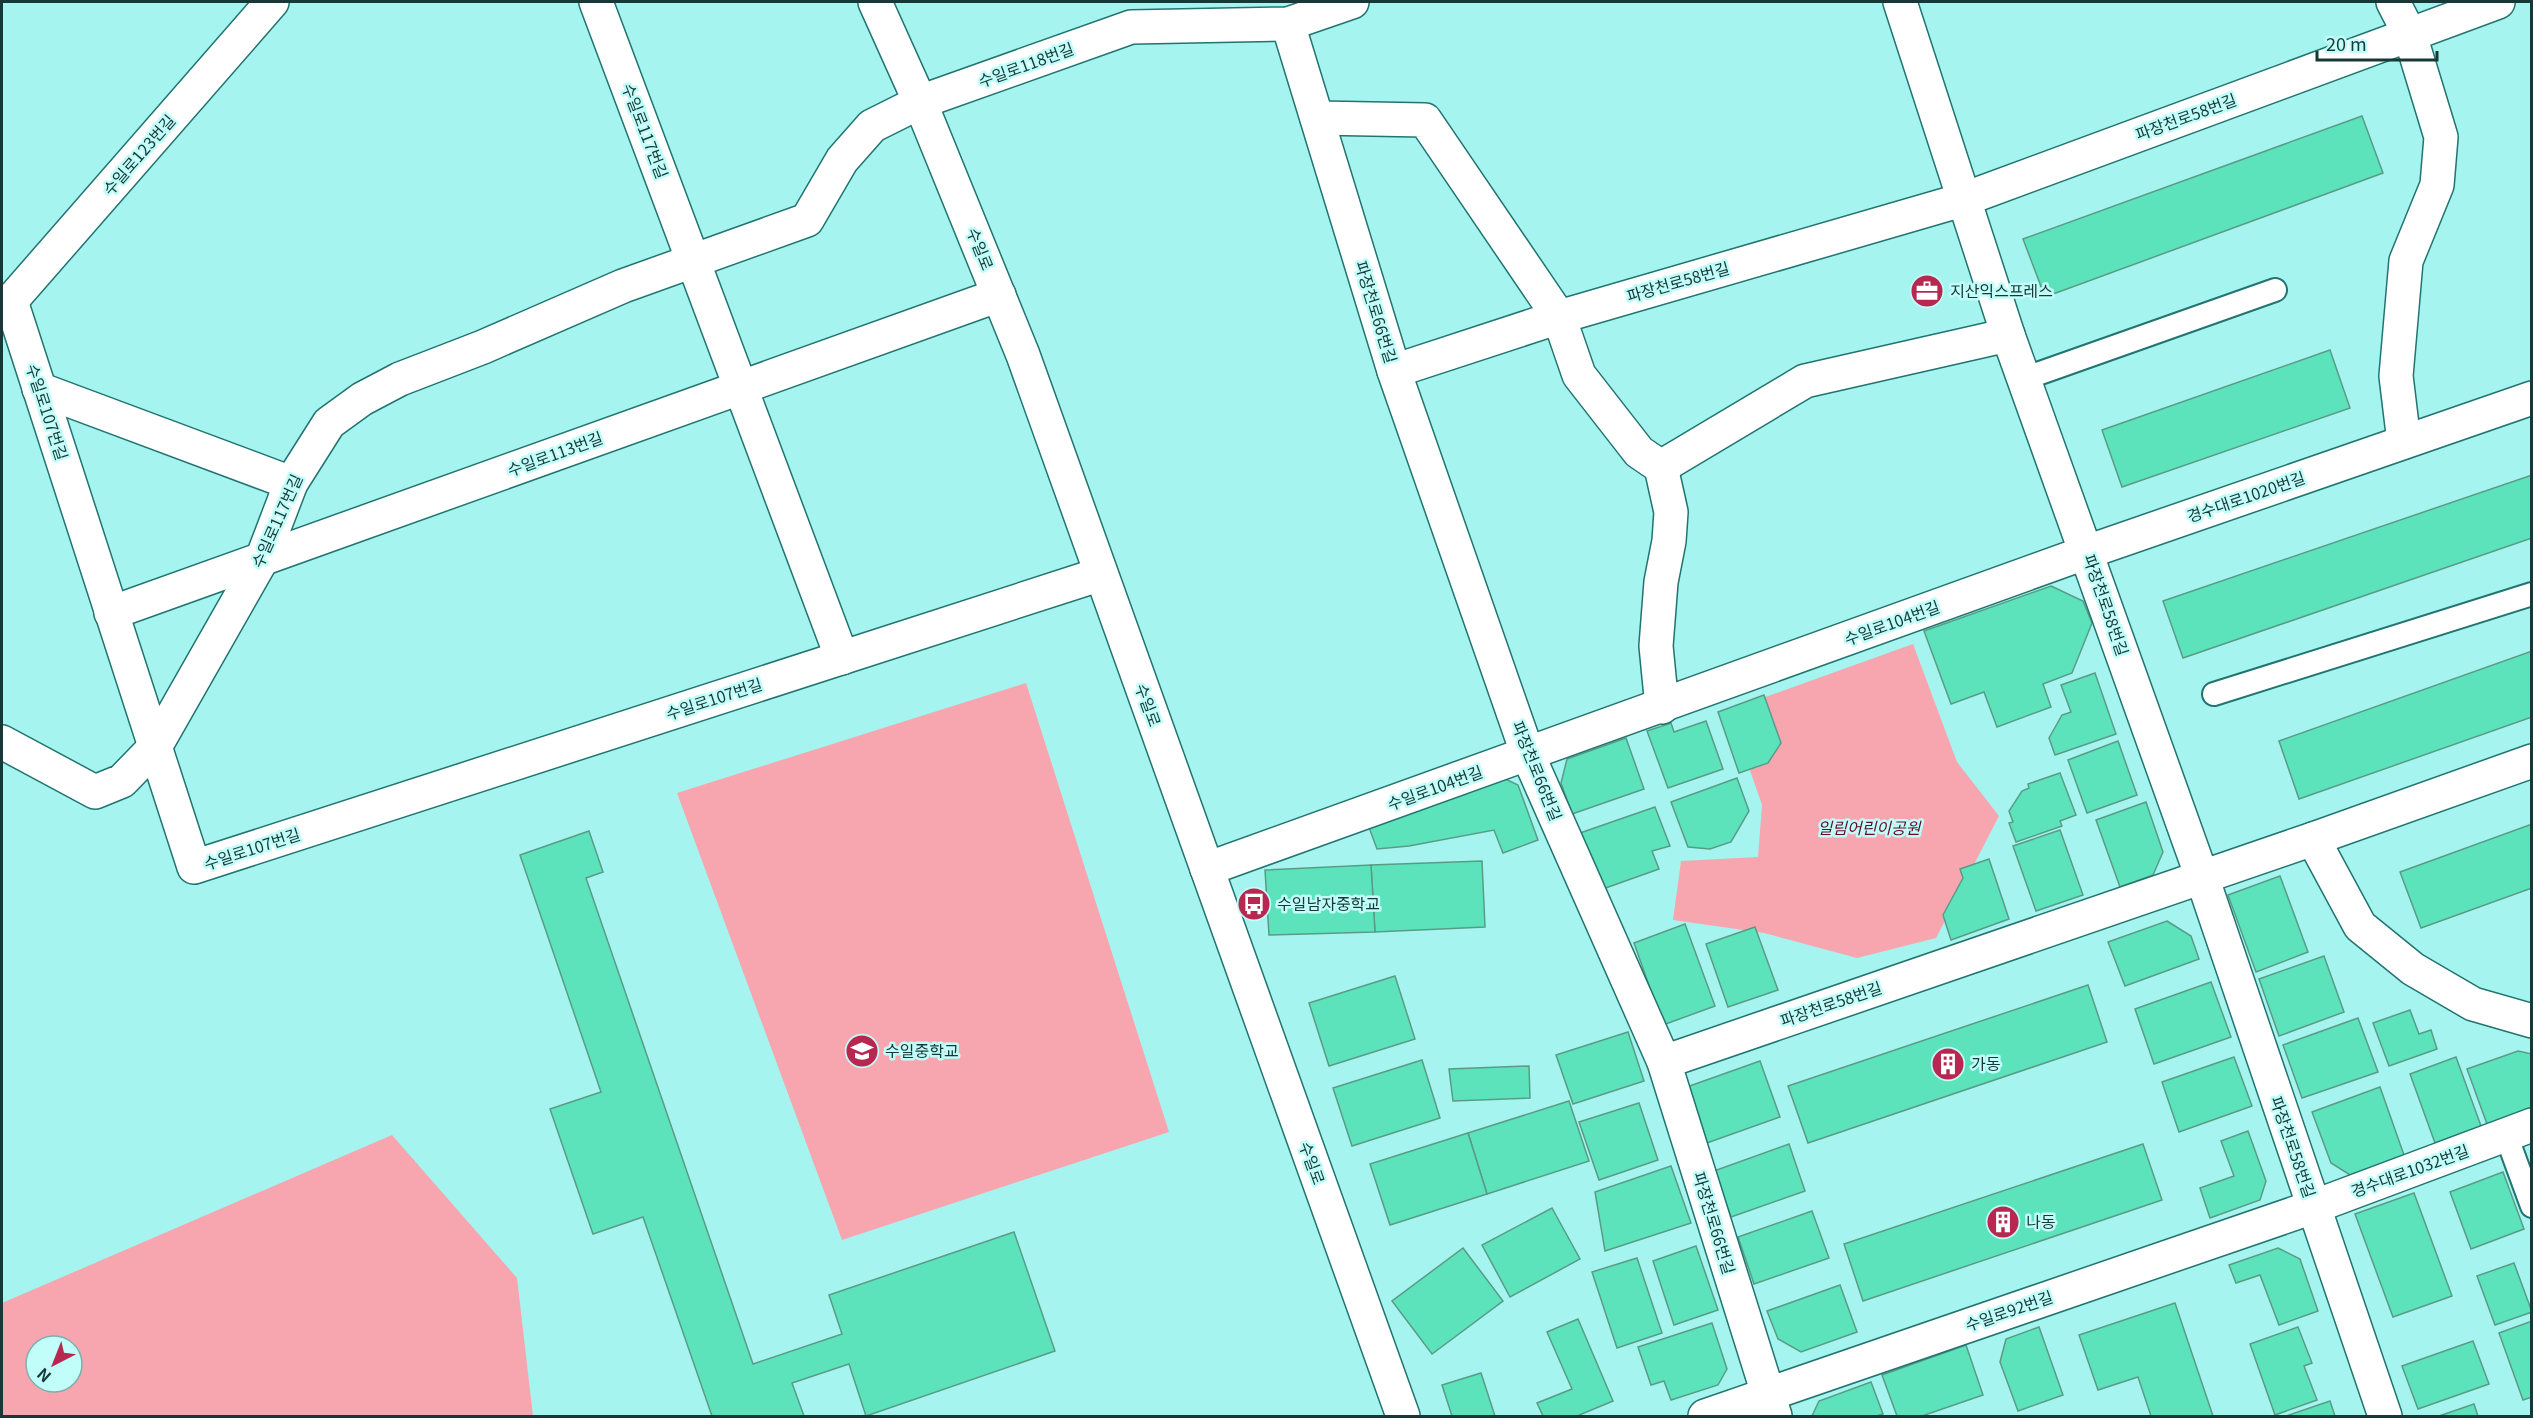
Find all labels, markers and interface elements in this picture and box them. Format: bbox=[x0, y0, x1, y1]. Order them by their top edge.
scale bar bbox=[2317, 24, 2437, 62]
text: 20 m bbox=[2326, 30, 2367, 56]
street label: 수일로118번길 bbox=[974, 36, 1077, 92]
street label: 수일로117번길 bbox=[617, 80, 675, 182]
street label: 파장천로58번길 bbox=[2132, 87, 2240, 145]
street label: 수일로123번길 bbox=[96, 109, 180, 200]
street label: 수일로 bbox=[962, 224, 1000, 274]
street label: 파장천로58번길 bbox=[1623, 255, 1732, 307]
street label: 파장천로66번길 bbox=[1350, 257, 1404, 366]
office icon: 지산익스프레스 bbox=[1909, 273, 1945, 309]
place label: 지산익스프레스 bbox=[1950, 278, 2053, 302]
street label: 수일로107번길 bbox=[21, 360, 75, 463]
street label: 수일로113번길 bbox=[503, 425, 606, 481]
street label: 경수대로1020번길 bbox=[2183, 465, 2308, 528]
street label: 수일로117번길 bbox=[245, 470, 307, 571]
street label: 파장천로58번길 bbox=[2078, 551, 2136, 659]
street label: 수일로104번길 bbox=[1840, 594, 1943, 650]
street label: 수일로107번길 bbox=[662, 671, 765, 725]
street label: 수일로 bbox=[1130, 680, 1168, 730]
street label: 파장천로66번길 bbox=[1507, 717, 1569, 824]
street label: 수일로104번길 bbox=[1383, 759, 1486, 815]
park label: 일림어린이공원 bbox=[1817, 815, 1922, 839]
street label: 수일로107번길 bbox=[200, 821, 303, 875]
bus stop icon: 수일남자중학교 bbox=[1236, 886, 1272, 922]
place label: 수일남자중학교 bbox=[1277, 891, 1380, 915]
street label: 파장천로58번길 bbox=[1777, 974, 1885, 1032]
school or university icon: 수일중학교 bbox=[844, 1033, 880, 1069]
place label: 수일중학교 bbox=[885, 1038, 959, 1062]
building icon: 가동 bbox=[1930, 1046, 1966, 1082]
place label: 가동 bbox=[1971, 1051, 2001, 1075]
street label: 파장천로58번길 bbox=[2265, 1093, 2323, 1201]
street label: 수일로 bbox=[1294, 1138, 1332, 1188]
street label: 경수대로1032번길 bbox=[2347, 1138, 2472, 1203]
street label: 파장천로66번길 bbox=[1688, 1168, 1742, 1277]
building icon: 나동 bbox=[1985, 1204, 2021, 1240]
place label: 나동 bbox=[2026, 1209, 2056, 1233]
street label: 수일로92번길 bbox=[1962, 1284, 2056, 1336]
north arrow bbox=[24, 1334, 84, 1394]
text: N bbox=[31, 1363, 56, 1389]

